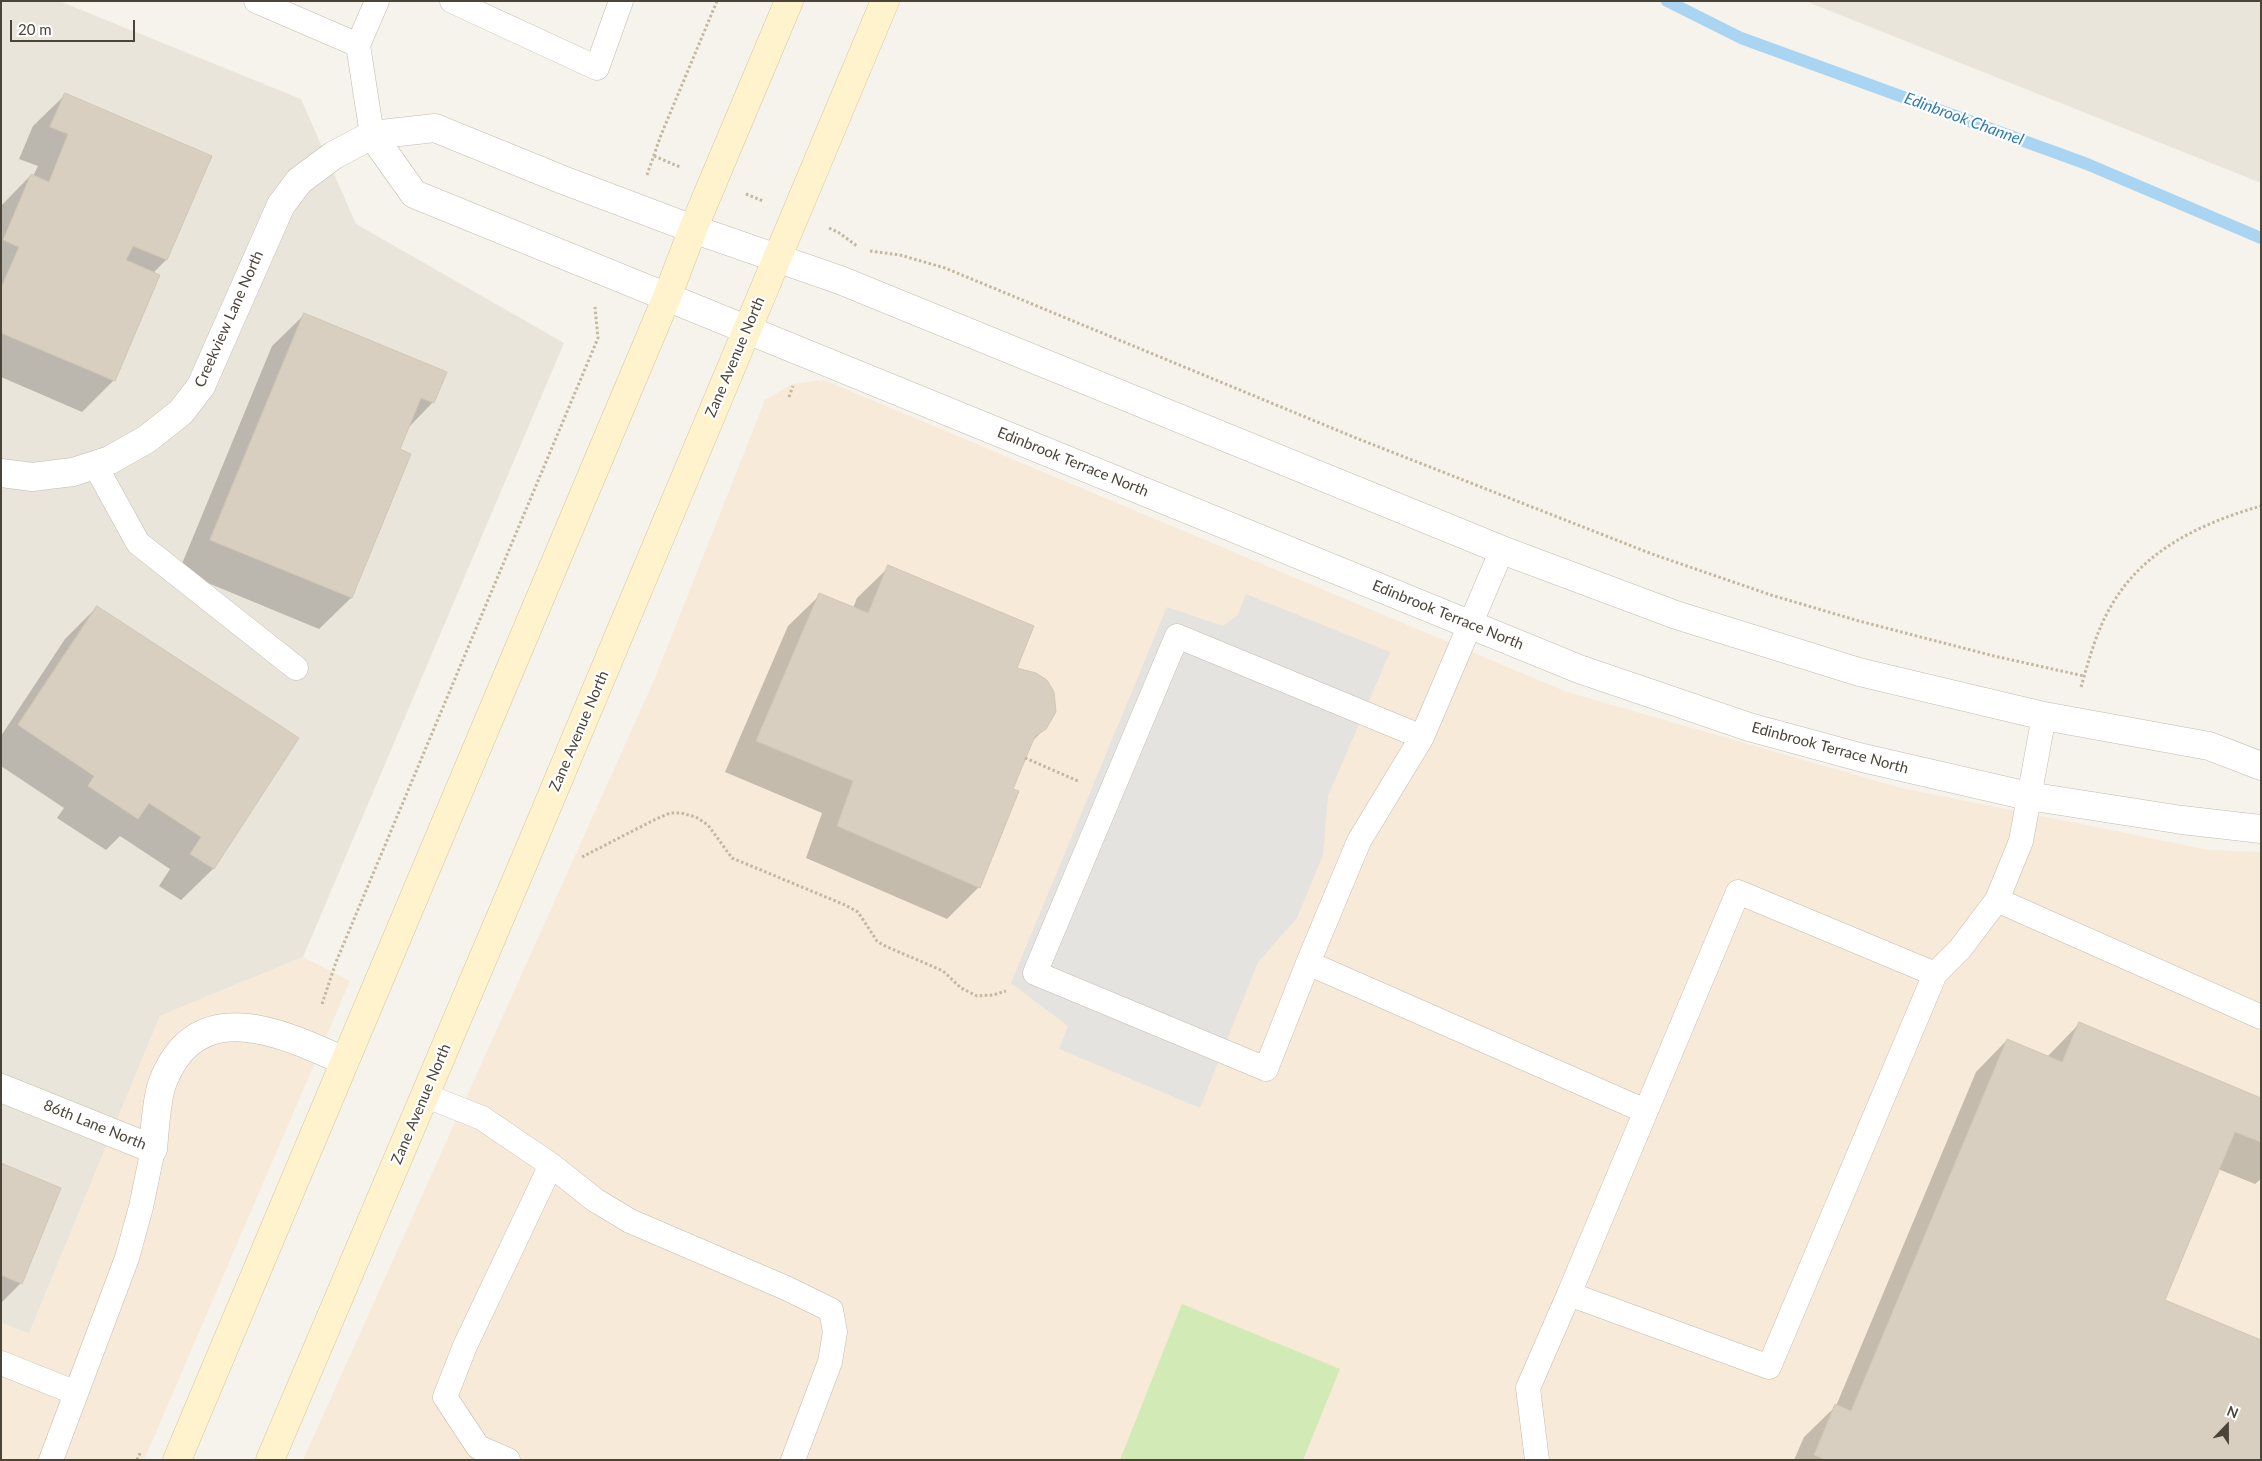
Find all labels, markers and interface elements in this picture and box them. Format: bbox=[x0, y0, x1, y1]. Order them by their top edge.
scale bar bbox=[12, 10, 138, 42]
text: 20 m bbox=[18, 20, 52, 38]
water label: Edinbrook Channel bbox=[1902, 89, 2026, 149]
street label: Creekview Lane North bbox=[191, 248, 267, 390]
street label: Zane Avenue North bbox=[702, 294, 768, 420]
street label: Edinbrook Terrace North bbox=[995, 423, 1151, 501]
street label: Edinbrook Terrace North bbox=[1370, 576, 1526, 654]
street label: Zane Avenue North bbox=[546, 668, 612, 794]
street label: Edinbrook Terrace North bbox=[1750, 718, 1910, 778]
street label: Zane Avenue North bbox=[388, 1041, 454, 1167]
street label: 86th Lane North bbox=[41, 1096, 149, 1154]
north arrow bbox=[2202, 1401, 2252, 1451]
text: N bbox=[2225, 1402, 2241, 1422]

